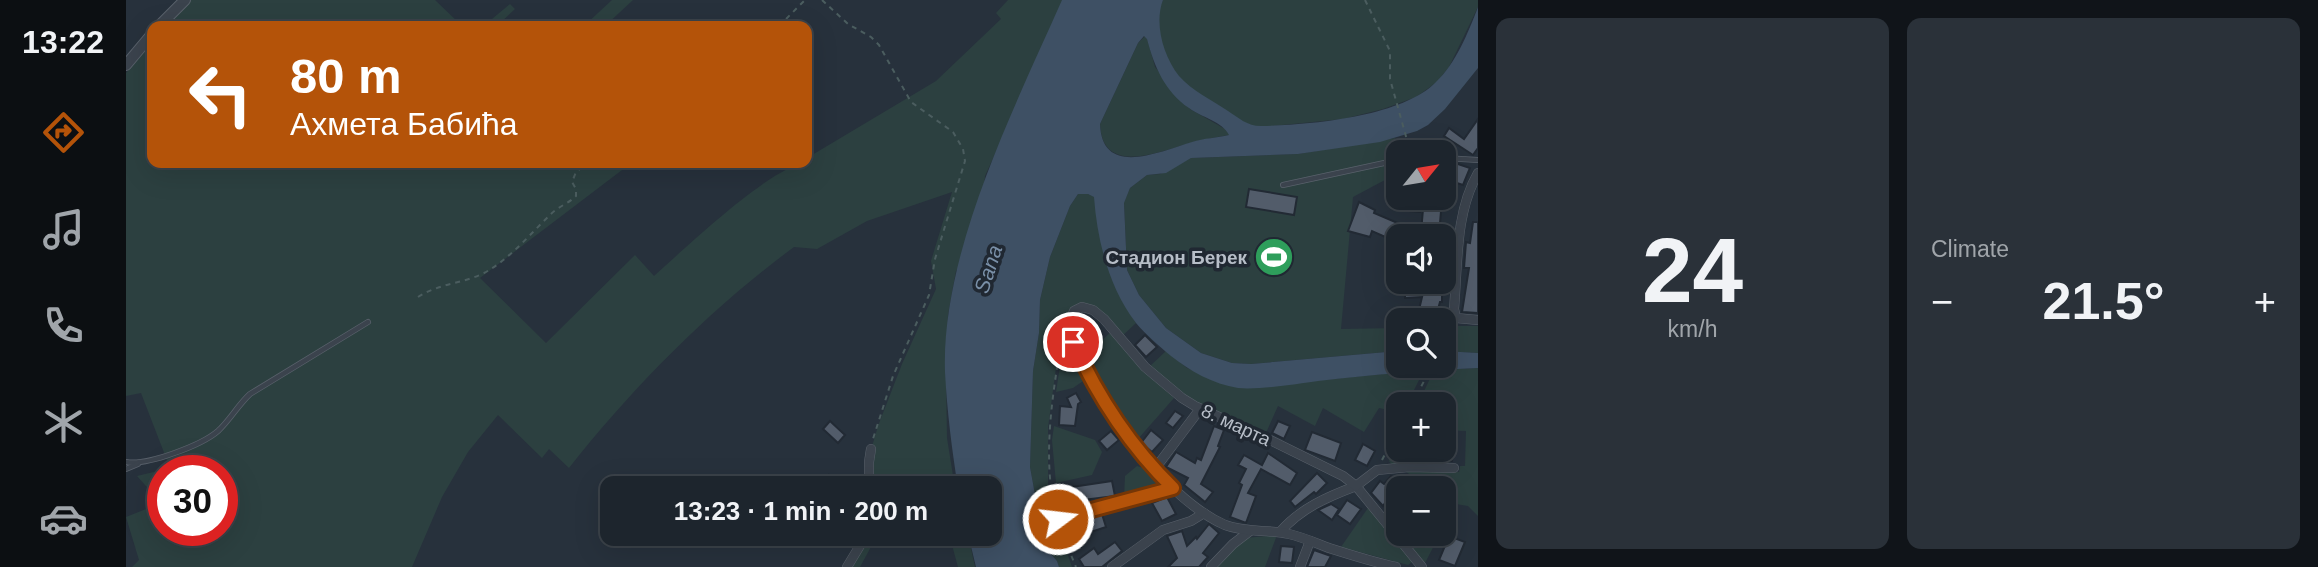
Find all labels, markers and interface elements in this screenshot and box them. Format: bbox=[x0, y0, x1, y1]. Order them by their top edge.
text: 13:22 bbox=[22, 24, 104, 60]
icon: left bbox=[175, 49, 266, 140]
text: 80 m bbox=[290, 49, 402, 103]
text: Ахмета Бабића bbox=[290, 106, 518, 142]
icon: directions bbox=[39, 108, 88, 157]
north arrow bbox=[1386, 140, 1456, 210]
map controls bbox=[1386, 140, 1456, 546]
icon: music bbox=[39, 205, 88, 254]
text: 24 bbox=[1642, 220, 1743, 321]
button: sound bbox=[1386, 224, 1456, 294]
sports icon: Стадион Берек bbox=[1253, 236, 1295, 278]
text: Climate bbox=[1931, 236, 2009, 262]
water label: Sana bbox=[969, 242, 1007, 296]
place label: Стадион Берек bbox=[1105, 247, 1247, 268]
text: 21.5° bbox=[2042, 272, 2165, 330]
text: − bbox=[1931, 281, 1953, 323]
text: + bbox=[2254, 281, 2276, 323]
icon: phone bbox=[39, 301, 88, 350]
button: search bbox=[1386, 308, 1456, 378]
pin bbox=[1043, 312, 1103, 372]
text: km/h bbox=[1668, 316, 1717, 342]
icon: arrive bbox=[1054, 323, 1092, 361]
button: + bbox=[1386, 392, 1456, 462]
icon: climate bbox=[39, 398, 88, 447]
street label: 8. марта bbox=[1198, 400, 1274, 450]
speed limit sign: 30 bbox=[147, 455, 238, 546]
button: − bbox=[1386, 476, 1456, 546]
position arrow bbox=[1021, 482, 1095, 556]
icon: car bbox=[39, 494, 88, 543]
text: 13:23 · 1 min · 200 m bbox=[674, 496, 928, 526]

